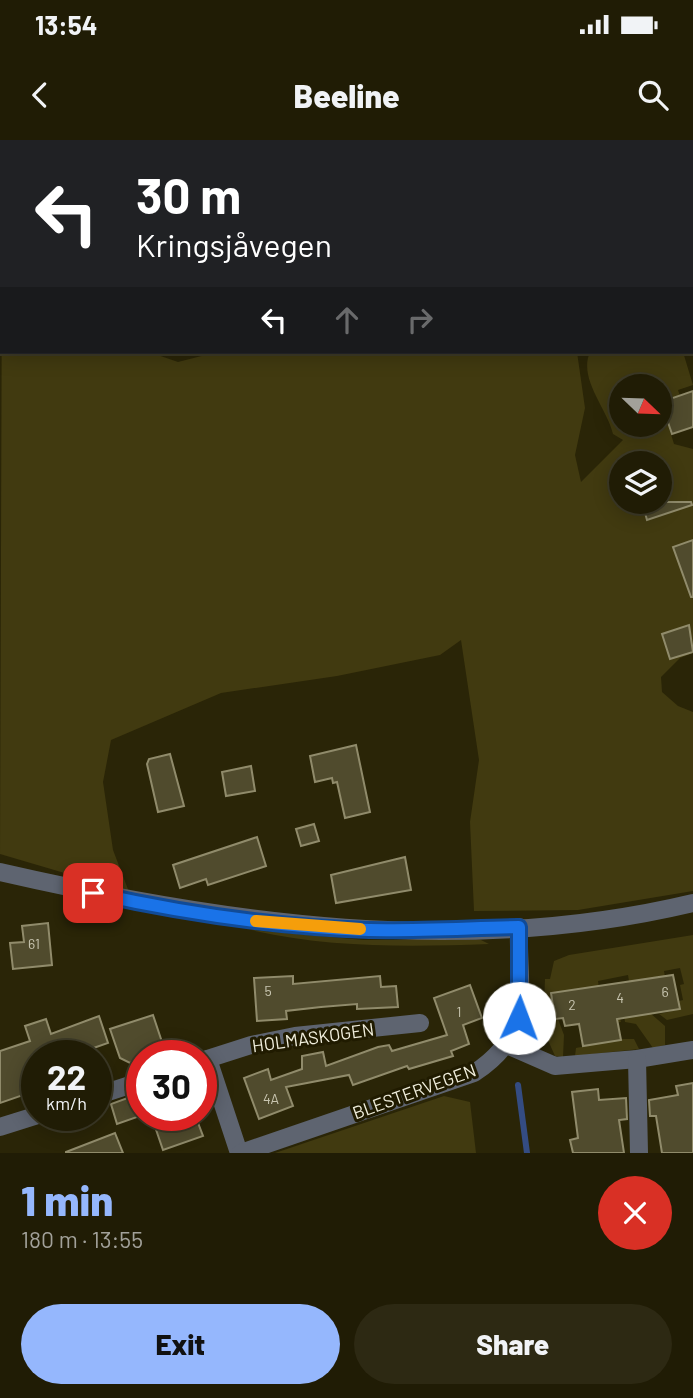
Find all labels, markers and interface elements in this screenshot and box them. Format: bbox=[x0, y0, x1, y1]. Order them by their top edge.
text: 13:54 bbox=[35, 9, 97, 40]
icon: back bbox=[21, 76, 59, 114]
text: Beeline bbox=[293, 76, 400, 114]
icon: search bbox=[634, 76, 672, 114]
text: 30 m bbox=[136, 165, 241, 224]
icon: left bbox=[21, 168, 112, 259]
text: Kringsjåvegen bbox=[136, 225, 332, 263]
icon: left bbox=[255, 301, 293, 339]
icon: ahead bbox=[328, 301, 366, 339]
icon: right bbox=[401, 301, 439, 339]
north arrow bbox=[609, 374, 672, 438]
map controls bbox=[609, 374, 672, 514]
button: layers bbox=[609, 451, 672, 514]
pin bbox=[63, 863, 123, 923]
icon: arrive bbox=[74, 874, 112, 912]
house number: 61 bbox=[28, 935, 40, 952]
position arrow bbox=[482, 981, 556, 1055]
house number: 5 bbox=[264, 982, 272, 999]
house number: 6 bbox=[661, 983, 669, 1000]
house number: 4 bbox=[616, 989, 624, 1006]
house number: 2 bbox=[568, 996, 576, 1013]
house number: 1 bbox=[457, 1003, 461, 1020]
street label: HOLMASKOGEN bbox=[251, 1018, 375, 1056]
speed limit sign: 30 bbox=[126, 1040, 217, 1131]
text: 22 bbox=[47, 1055, 86, 1097]
street label: BLESTERVEGEN bbox=[349, 1058, 479, 1124]
house number: 4A bbox=[263, 1090, 280, 1107]
text: km/h bbox=[46, 1092, 87, 1114]
text: 1 min bbox=[21, 1174, 113, 1224]
button: close bbox=[598, 1176, 672, 1250]
text: 180 m · 13:55 bbox=[21, 1225, 143, 1253]
button: Exit bbox=[21, 1304, 340, 1384]
button: Share bbox=[354, 1304, 672, 1384]

